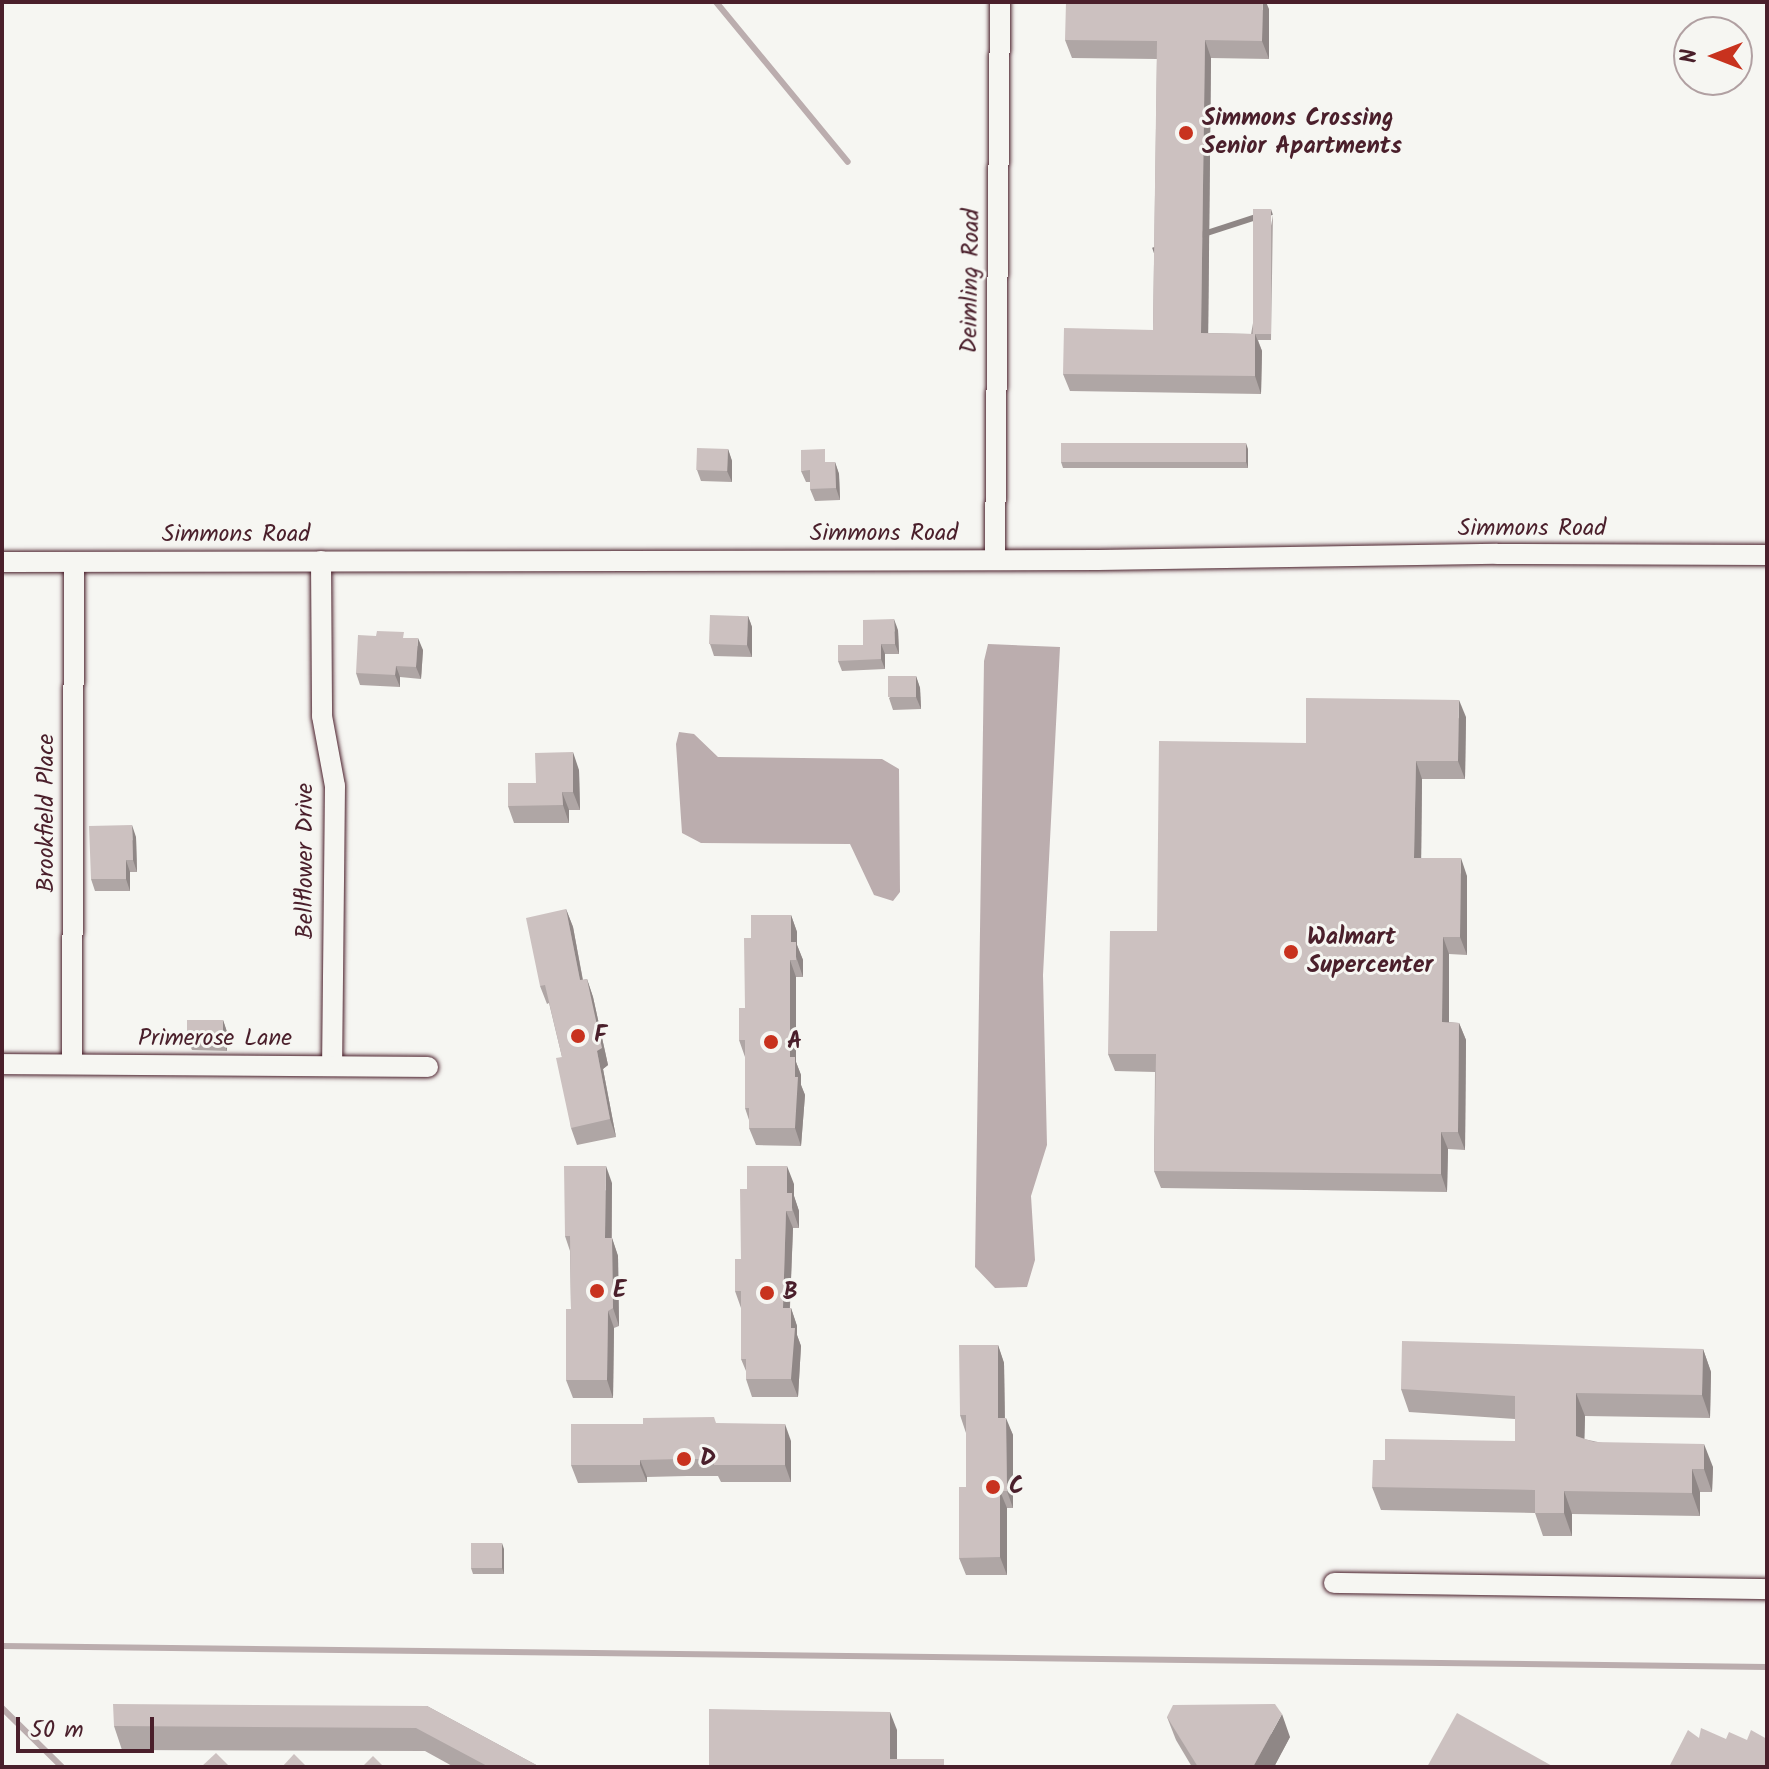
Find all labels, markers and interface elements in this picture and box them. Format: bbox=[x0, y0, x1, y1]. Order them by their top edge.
north arrow bbox=[1673, 16, 1753, 96]
text: N bbox=[1673, 49, 1708, 63]
place label: Simmons Crossing Senior Apartments bbox=[1202, 105, 1402, 161]
marker: Simmons Crossing Senior Apartments bbox=[1177, 124, 1195, 142]
street label: Deimling Road bbox=[955, 208, 987, 354]
street label: Simmons Road bbox=[1458, 515, 1606, 543]
street label: Simmons Road bbox=[810, 520, 958, 548]
street label: Simmons Road bbox=[162, 521, 310, 549]
street label: Brookfield Place bbox=[33, 734, 61, 892]
street label: Bellflower Drive bbox=[292, 783, 320, 939]
place label: Walmart Supercenter bbox=[1307, 924, 1433, 980]
marker: Walmart Supercenter bbox=[1282, 943, 1300, 961]
place label: F bbox=[594, 1022, 607, 1050]
street label: Primerose Lane bbox=[138, 1025, 292, 1053]
marker: F bbox=[569, 1027, 587, 1045]
place label: A bbox=[787, 1028, 802, 1056]
marker: A bbox=[762, 1033, 780, 1051]
place label: E bbox=[613, 1277, 626, 1305]
place label: B bbox=[783, 1279, 798, 1307]
marker: E bbox=[588, 1282, 606, 1300]
marker: B bbox=[758, 1284, 776, 1302]
place label: D bbox=[700, 1445, 716, 1473]
marker: D bbox=[675, 1450, 693, 1468]
place label: C bbox=[1009, 1473, 1024, 1501]
marker: C bbox=[984, 1478, 1002, 1496]
scale bar bbox=[20, 1701, 158, 1751]
text: 50 m bbox=[30, 1711, 84, 1750]

